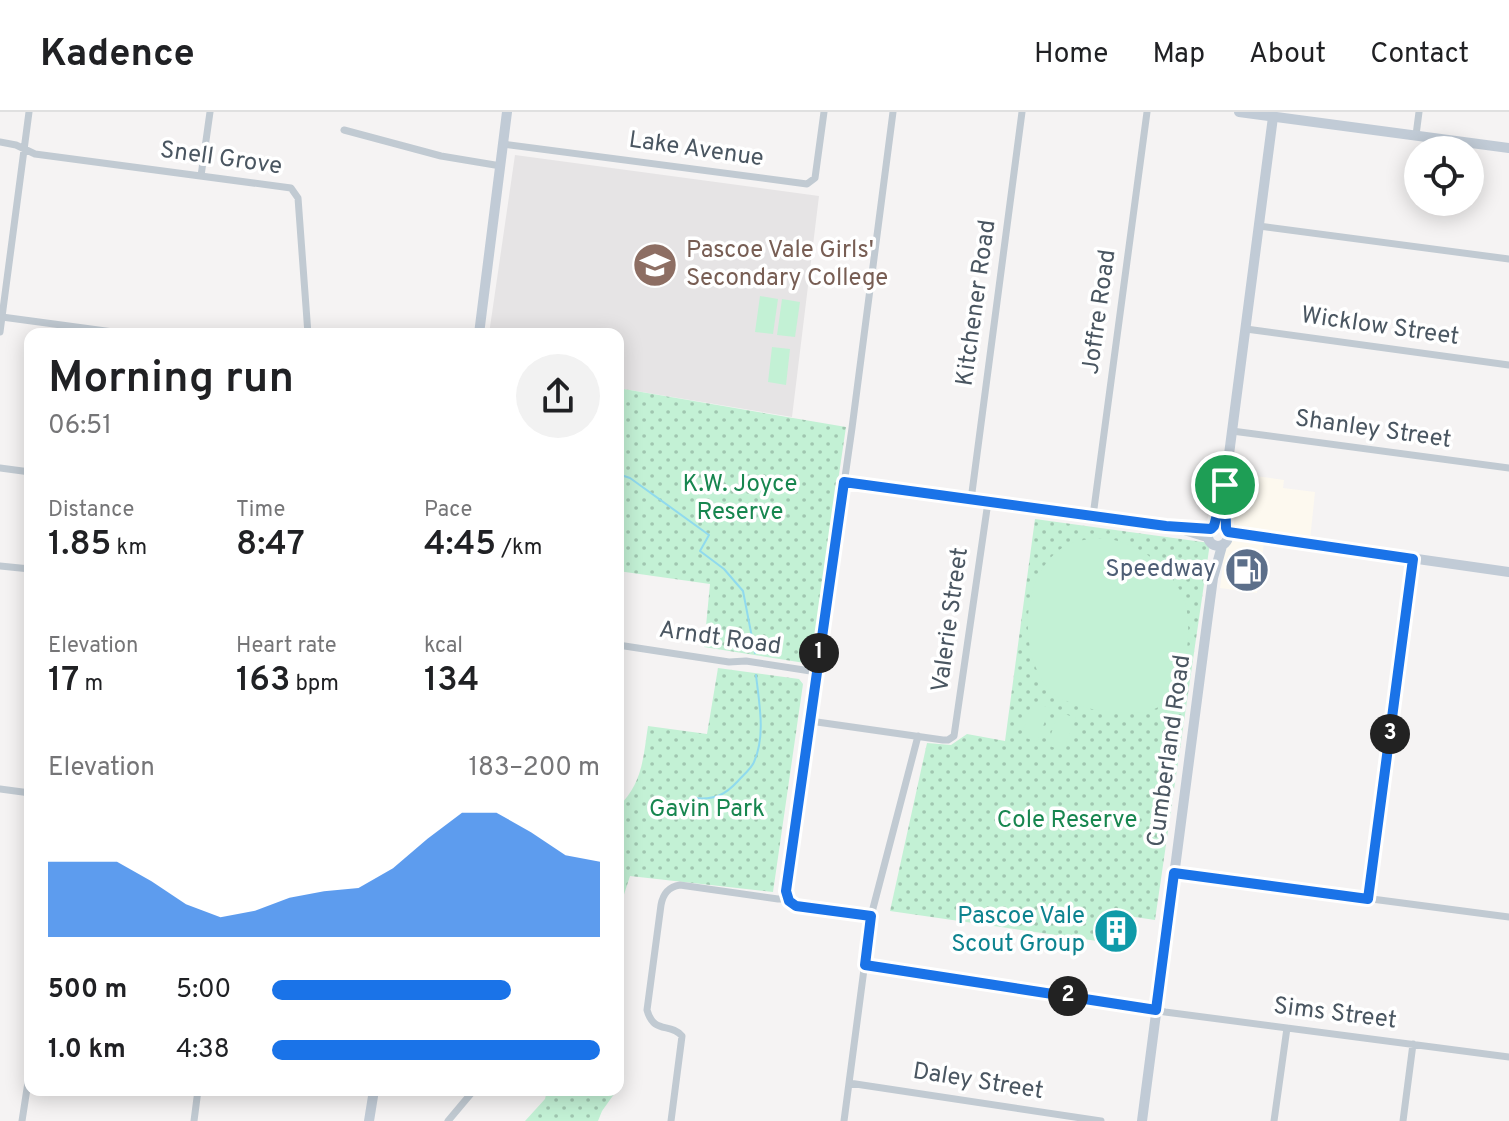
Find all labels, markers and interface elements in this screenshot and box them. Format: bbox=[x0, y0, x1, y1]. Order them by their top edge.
text: Kadence bbox=[40, 31, 195, 80]
text: Home bbox=[1034, 37, 1108, 73]
text: Map bbox=[1152, 37, 1205, 73]
text: About bbox=[1249, 37, 1326, 73]
text: Contact bbox=[1370, 37, 1469, 73]
street label: Lake Avenue bbox=[627, 126, 765, 174]
street label: Snell Grove bbox=[158, 136, 284, 182]
map controls bbox=[1404, 136, 1484, 216]
button: locate bbox=[1404, 136, 1484, 216]
street label: Kitchener Road bbox=[951, 218, 1003, 388]
place label: Pascoe Vale Girls' Secondary College bbox=[686, 236, 888, 294]
school or university icon: Pascoe Vale Girls' Secondary College bbox=[631, 241, 679, 289]
street label: Joffre Road bbox=[1076, 248, 1124, 376]
street label: Wicklow Street bbox=[1299, 301, 1461, 353]
text: Morning run bbox=[48, 352, 294, 408]
button: share bbox=[516, 354, 600, 438]
street label: Shanley Street bbox=[1293, 404, 1453, 456]
text: 06:51 bbox=[48, 410, 112, 443]
pin bbox=[1191, 451, 1259, 519]
icon: arrive bbox=[1203, 463, 1247, 507]
park label: K.W. Joyce Reserve bbox=[683, 470, 797, 528]
text: Distance bbox=[48, 497, 134, 524]
text: Time bbox=[236, 497, 285, 524]
text: Pace bbox=[424, 497, 472, 524]
text: 1.85 bbox=[48, 524, 111, 567]
text: 8:47 bbox=[236, 524, 305, 567]
text: 4:45 bbox=[424, 524, 496, 567]
text: km bbox=[111, 535, 147, 562]
text: /km bbox=[496, 535, 542, 562]
street label: Valerie Street bbox=[926, 546, 976, 694]
fuel station icon: Speedway bbox=[1223, 546, 1271, 594]
place label: Speedway bbox=[1105, 555, 1216, 585]
street label: Arndt Road bbox=[657, 616, 783, 662]
text: Elevation bbox=[48, 633, 138, 660]
text: Heart rate bbox=[236, 633, 337, 660]
text: kcal bbox=[424, 633, 463, 660]
pin: 1 bbox=[799, 633, 839, 673]
text: 1 bbox=[815, 639, 823, 666]
street label: Cumberland Road bbox=[1142, 653, 1198, 849]
text: 17 bbox=[48, 660, 79, 703]
text: 163 bbox=[236, 660, 290, 703]
text: 134 bbox=[424, 660, 479, 703]
text: m bbox=[79, 671, 103, 698]
text: bpm bbox=[290, 671, 339, 698]
pin: 3 bbox=[1370, 714, 1410, 754]
text: 3 bbox=[1383, 720, 1397, 747]
text: Elevation bbox=[48, 752, 155, 785]
text: 183–200 m bbox=[468, 752, 600, 785]
park label: Gavin Park bbox=[649, 795, 765, 825]
park label: Cole Reserve bbox=[997, 806, 1137, 836]
place label: Pascoe Vale Scout Group bbox=[951, 902, 1085, 960]
building icon: Pascoe Vale Scout Group bbox=[1092, 907, 1140, 955]
text: 500 m bbox=[48, 974, 127, 1007]
text: 5:00 bbox=[176, 974, 231, 1007]
pin: 2 bbox=[1048, 976, 1088, 1016]
text: 2 bbox=[1061, 982, 1075, 1009]
street label: Sims Street bbox=[1272, 992, 1398, 1036]
text: 1.0 km bbox=[48, 1034, 126, 1067]
text: 4:38 bbox=[176, 1034, 230, 1067]
street label: Daley Street bbox=[911, 1057, 1045, 1107]

